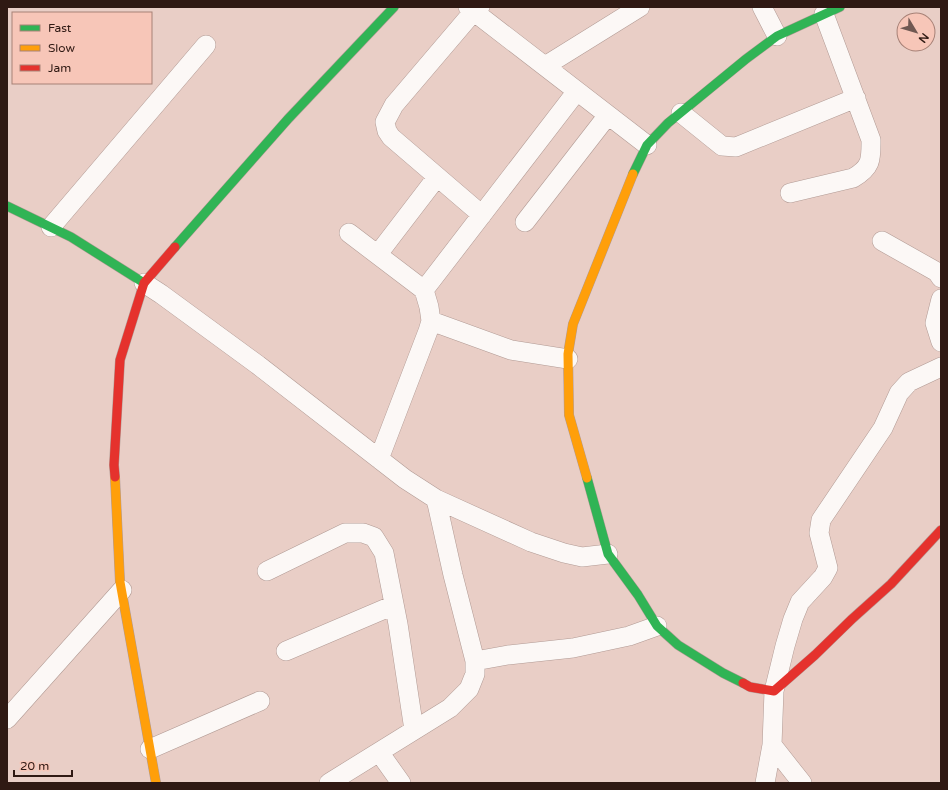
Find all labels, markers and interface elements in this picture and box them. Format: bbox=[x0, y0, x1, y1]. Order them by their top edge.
legend bbox=[12, 12, 152, 84]
north arrow bbox=[896, 12, 936, 52]
text: Fast bbox=[48, 21, 72, 35]
text: N bbox=[916, 30, 931, 45]
text: Slow bbox=[48, 41, 75, 55]
text: Jam bbox=[48, 61, 71, 75]
scale bar bbox=[14, 752, 72, 778]
text: 20 m bbox=[20, 759, 49, 773]

